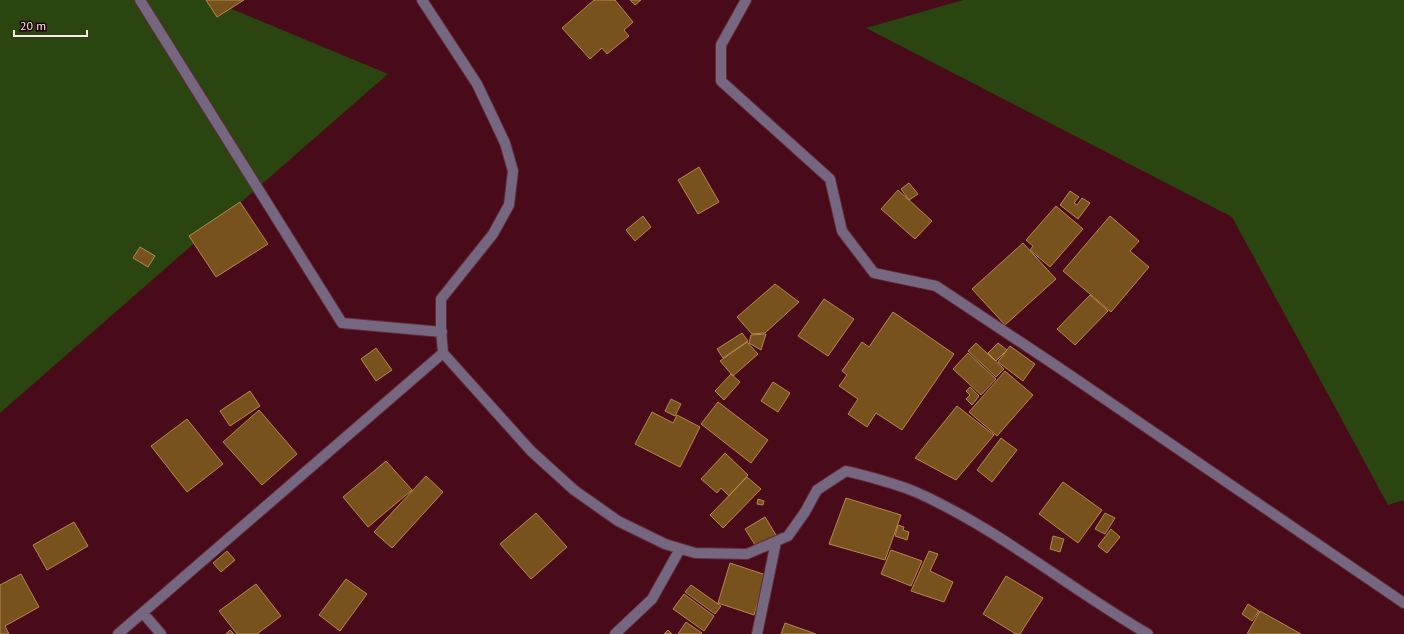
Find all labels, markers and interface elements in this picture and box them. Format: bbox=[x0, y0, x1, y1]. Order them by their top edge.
scale bar bbox=[14, 12, 87, 38]
text: 20 m bbox=[20, 18, 46, 33]

